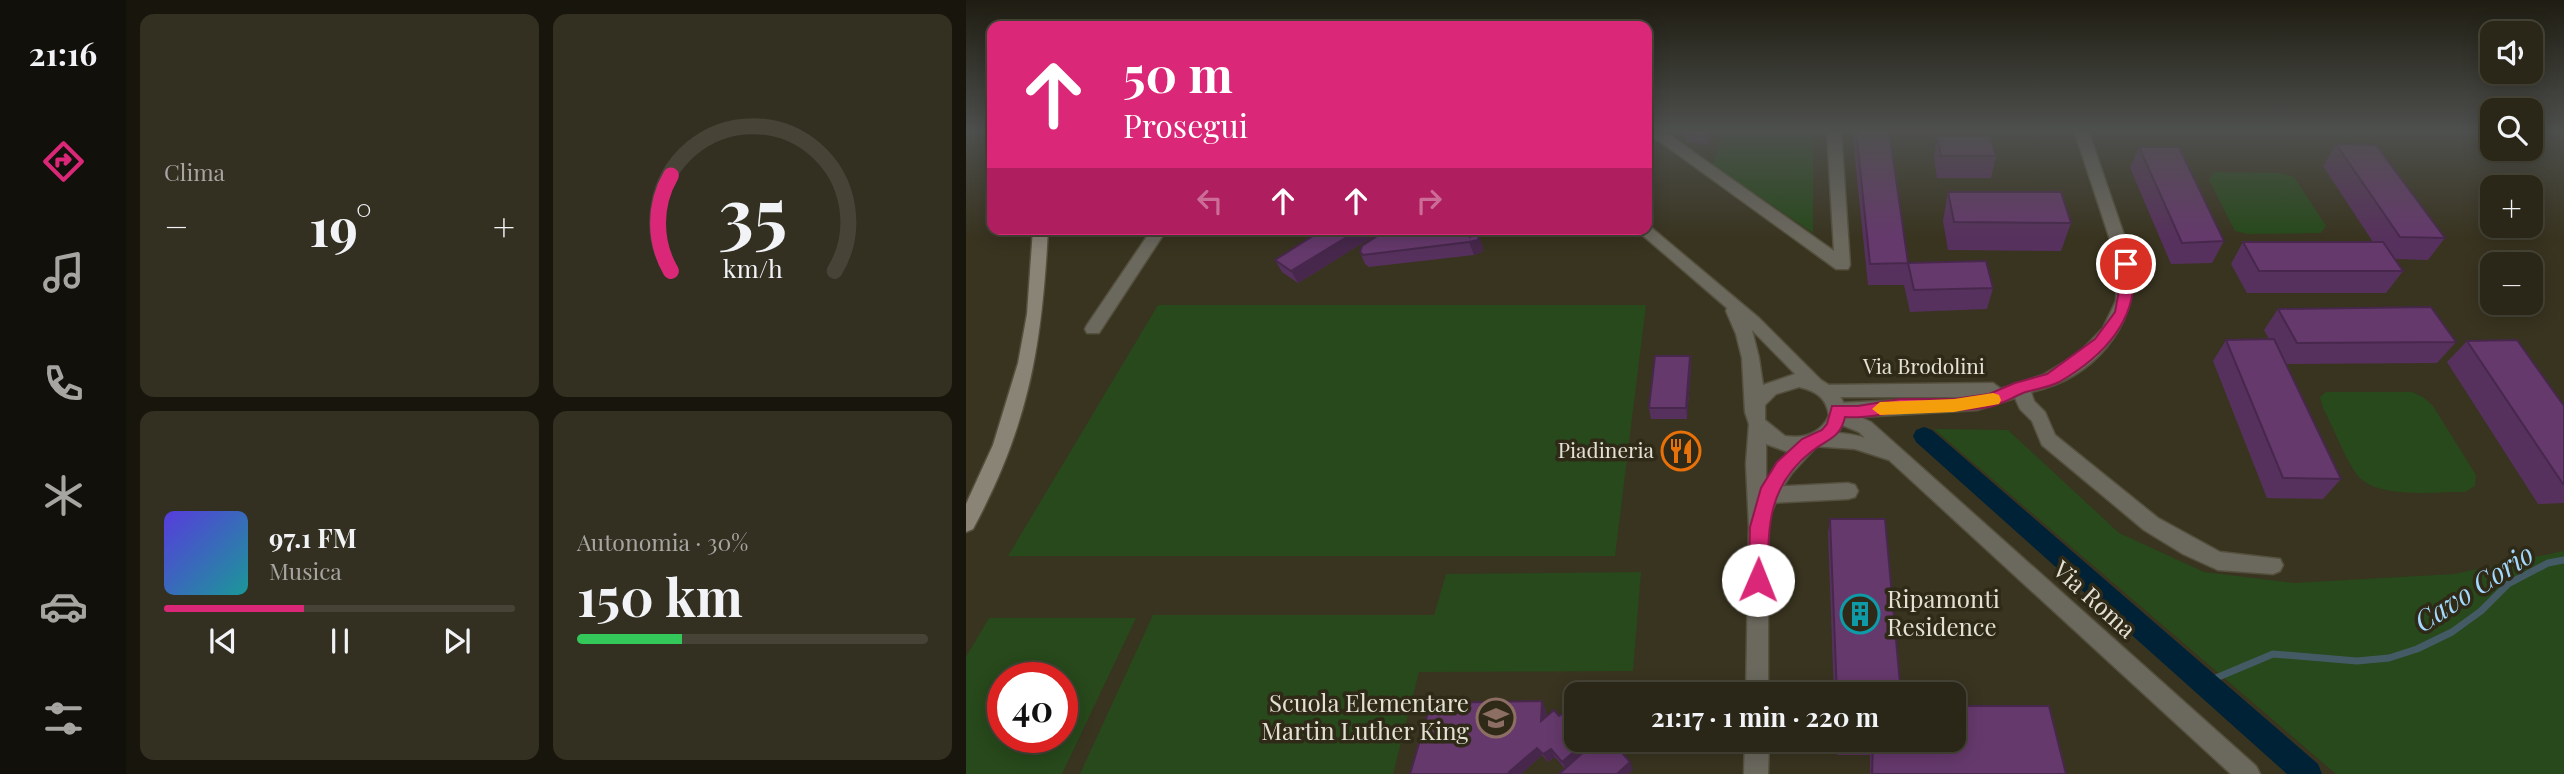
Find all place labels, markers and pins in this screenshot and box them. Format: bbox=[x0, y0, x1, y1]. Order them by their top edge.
pin bbox=[2096, 234, 2156, 294]
restaurant icon: Piadineria bbox=[1660, 430, 1702, 472]
place label: Piadineria bbox=[1558, 435, 1655, 463]
place label: Ripamonti Residence bbox=[1887, 582, 2000, 642]
building icon: Ripamonti Residence bbox=[1839, 593, 1881, 635]
place label: Scuola Elementare Martin Luther King bbox=[1261, 686, 1469, 746]
school or university icon: Scuola Elementare Martin Luther King bbox=[1475, 697, 1517, 739]

